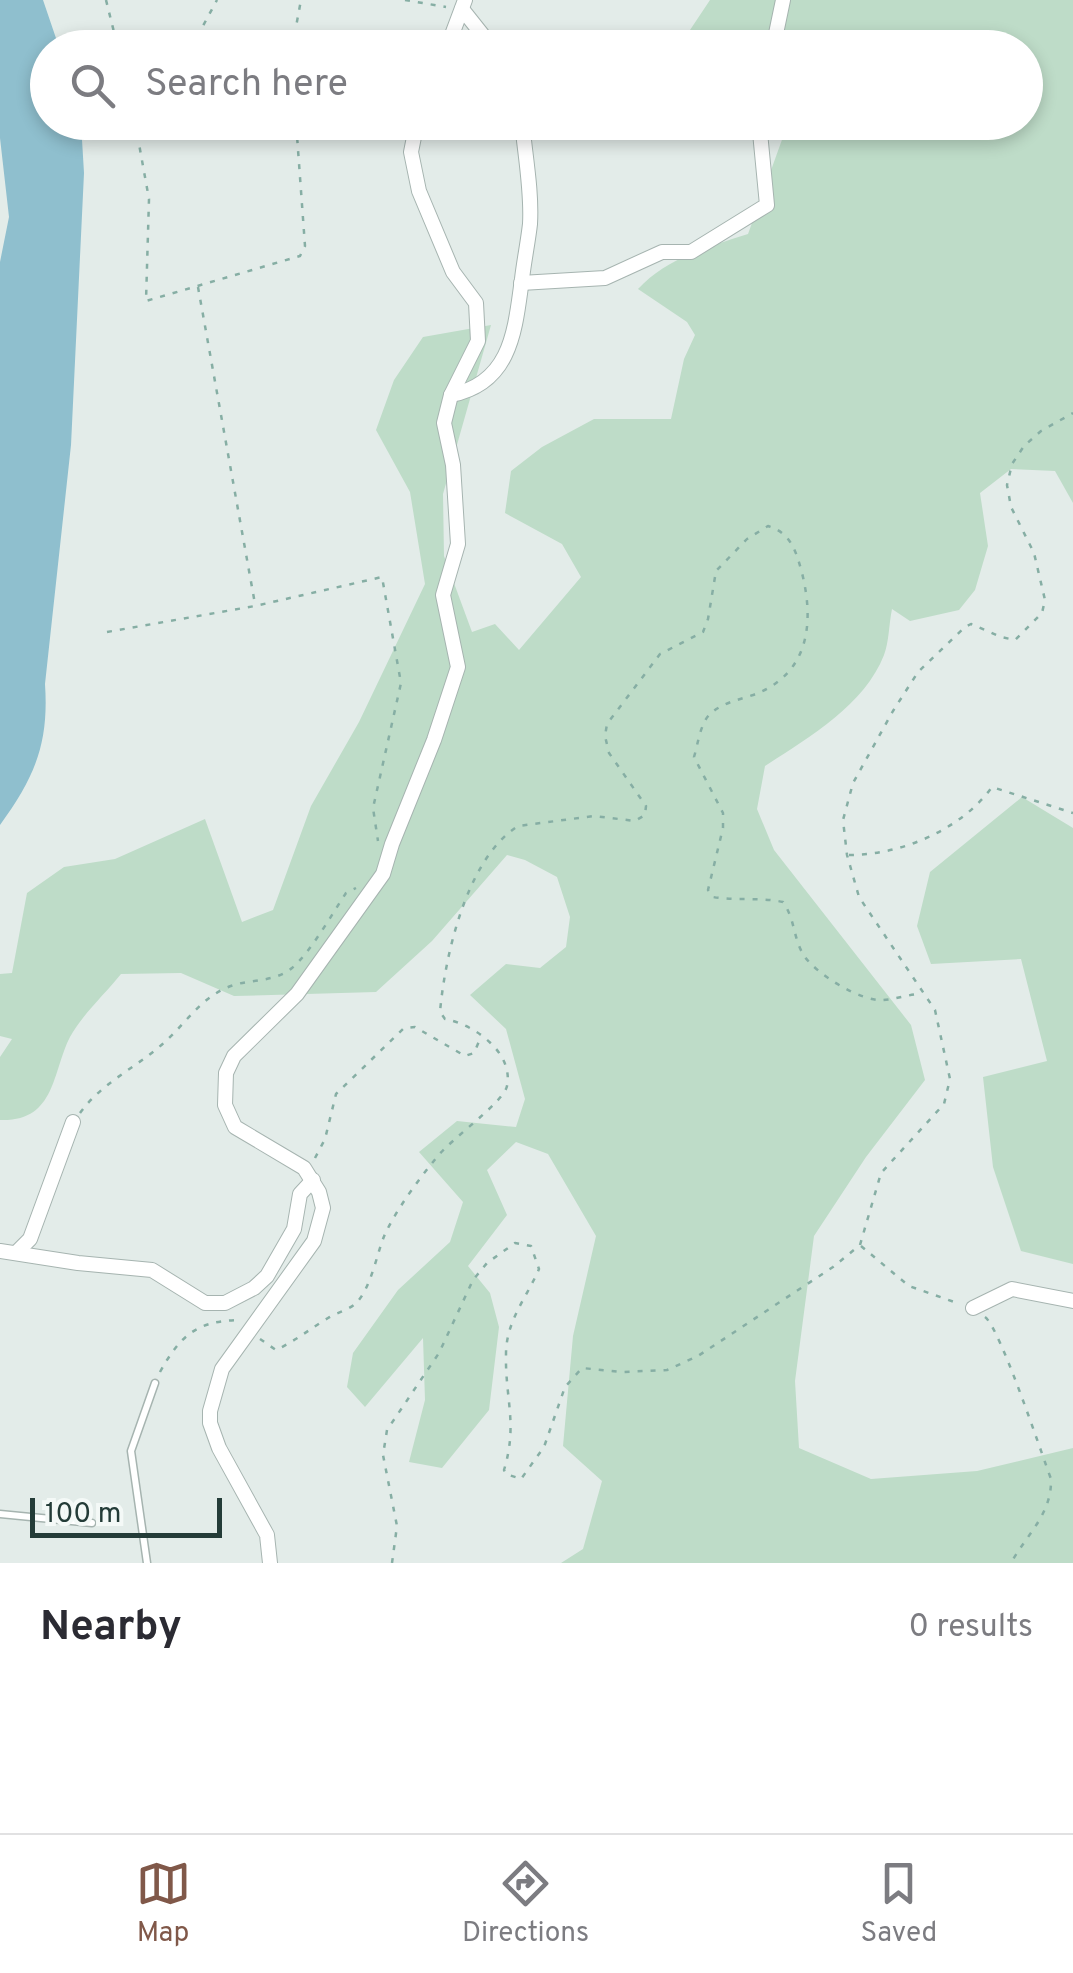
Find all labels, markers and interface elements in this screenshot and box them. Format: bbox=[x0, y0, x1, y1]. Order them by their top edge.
search box bbox=[30, 30, 1043, 140]
icon: search bbox=[65, 58, 120, 113]
text: Search here bbox=[145, 61, 348, 110]
scale bar bbox=[30, 1493, 222, 1538]
text: 100 m bbox=[45, 1497, 121, 1533]
text: Nearby bbox=[40, 1602, 182, 1655]
text: 0 results bbox=[908, 1608, 1033, 1648]
tab: Map bbox=[136, 1856, 191, 1952]
tab: Directions bbox=[462, 1856, 589, 1952]
tab: Saved bbox=[860, 1856, 937, 1952]

